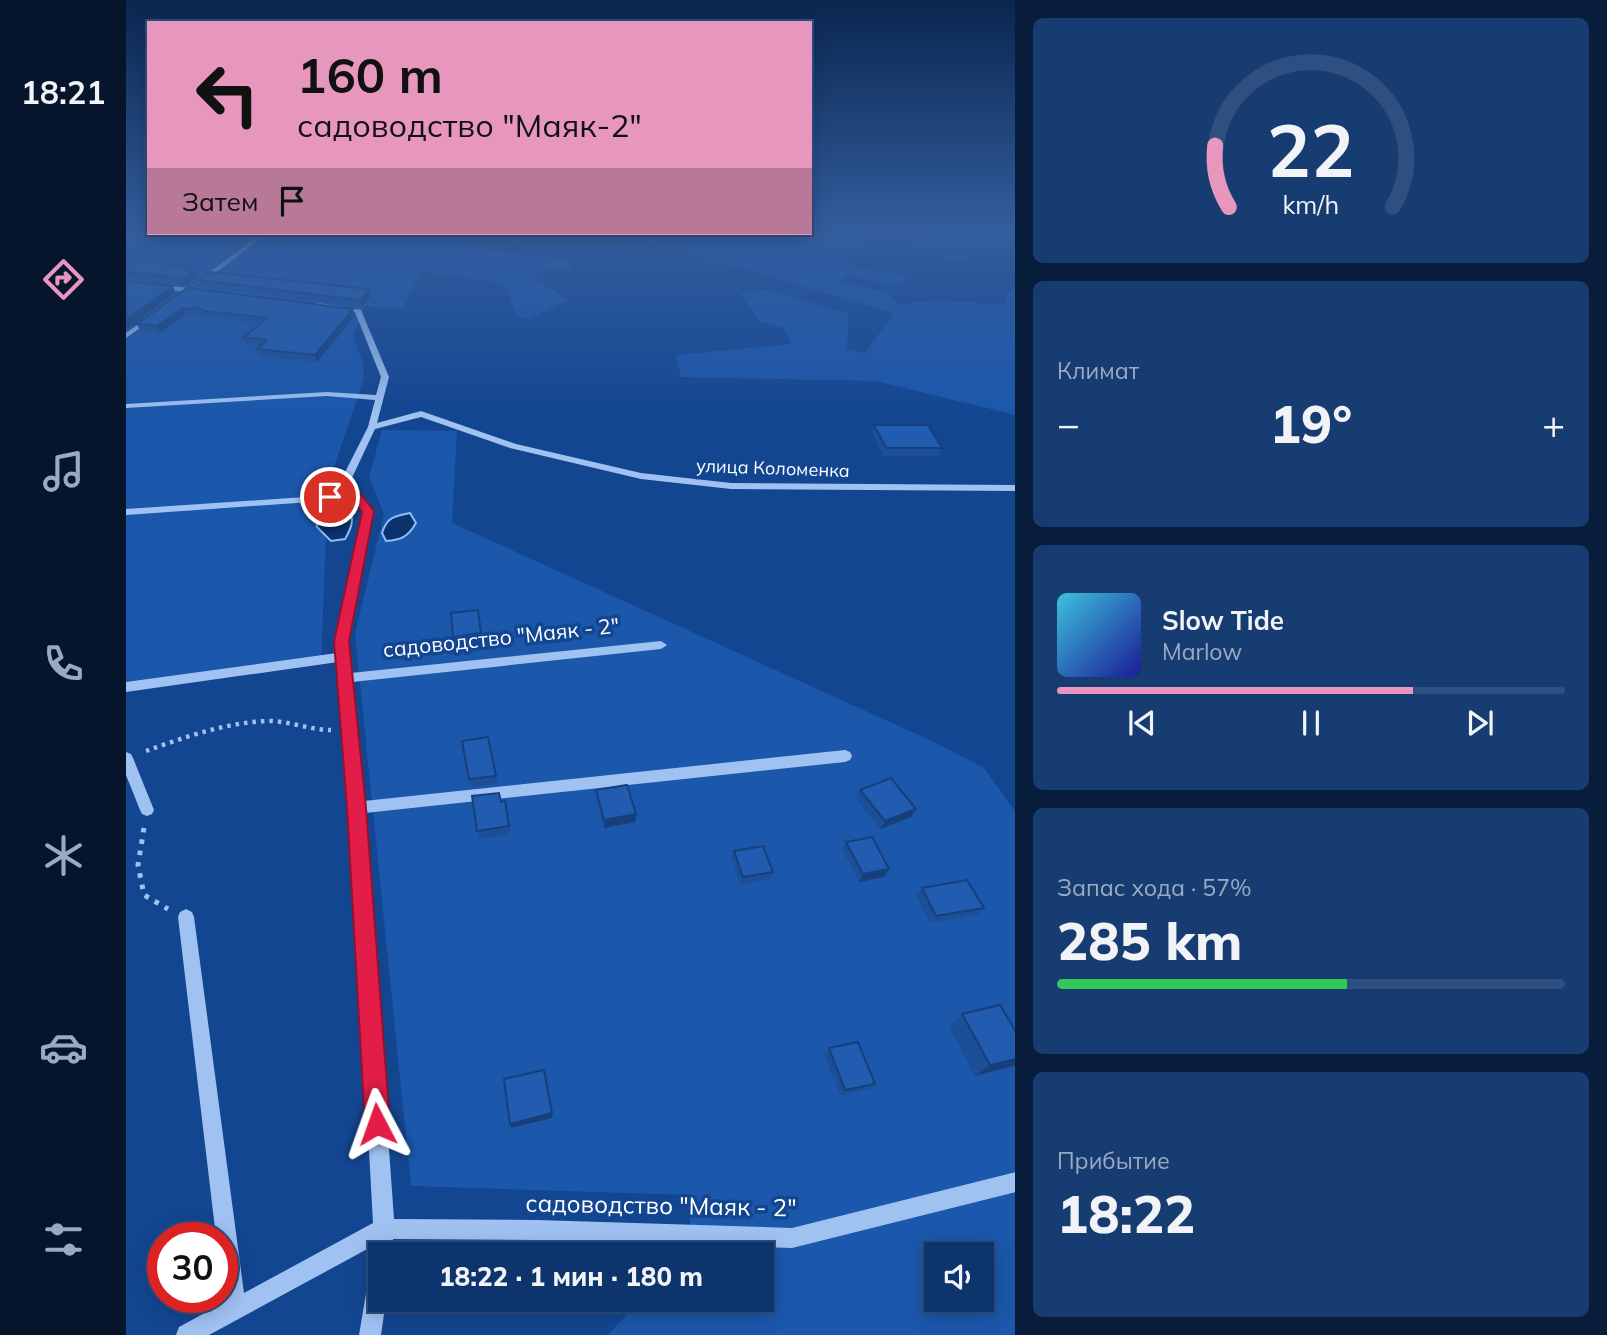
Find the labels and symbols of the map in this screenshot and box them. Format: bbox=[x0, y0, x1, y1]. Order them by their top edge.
street label: улица Коломенка bbox=[696, 454, 850, 482]
pin bbox=[300, 467, 360, 527]
street label: садоводство "Маяк - 2" bbox=[382, 612, 620, 662]
position arrow bbox=[340, 1087, 414, 1161]
street label: садоводство "Маяк - 2" bbox=[525, 1188, 797, 1222]
speed limit sign: 30 bbox=[147, 1222, 238, 1313]

